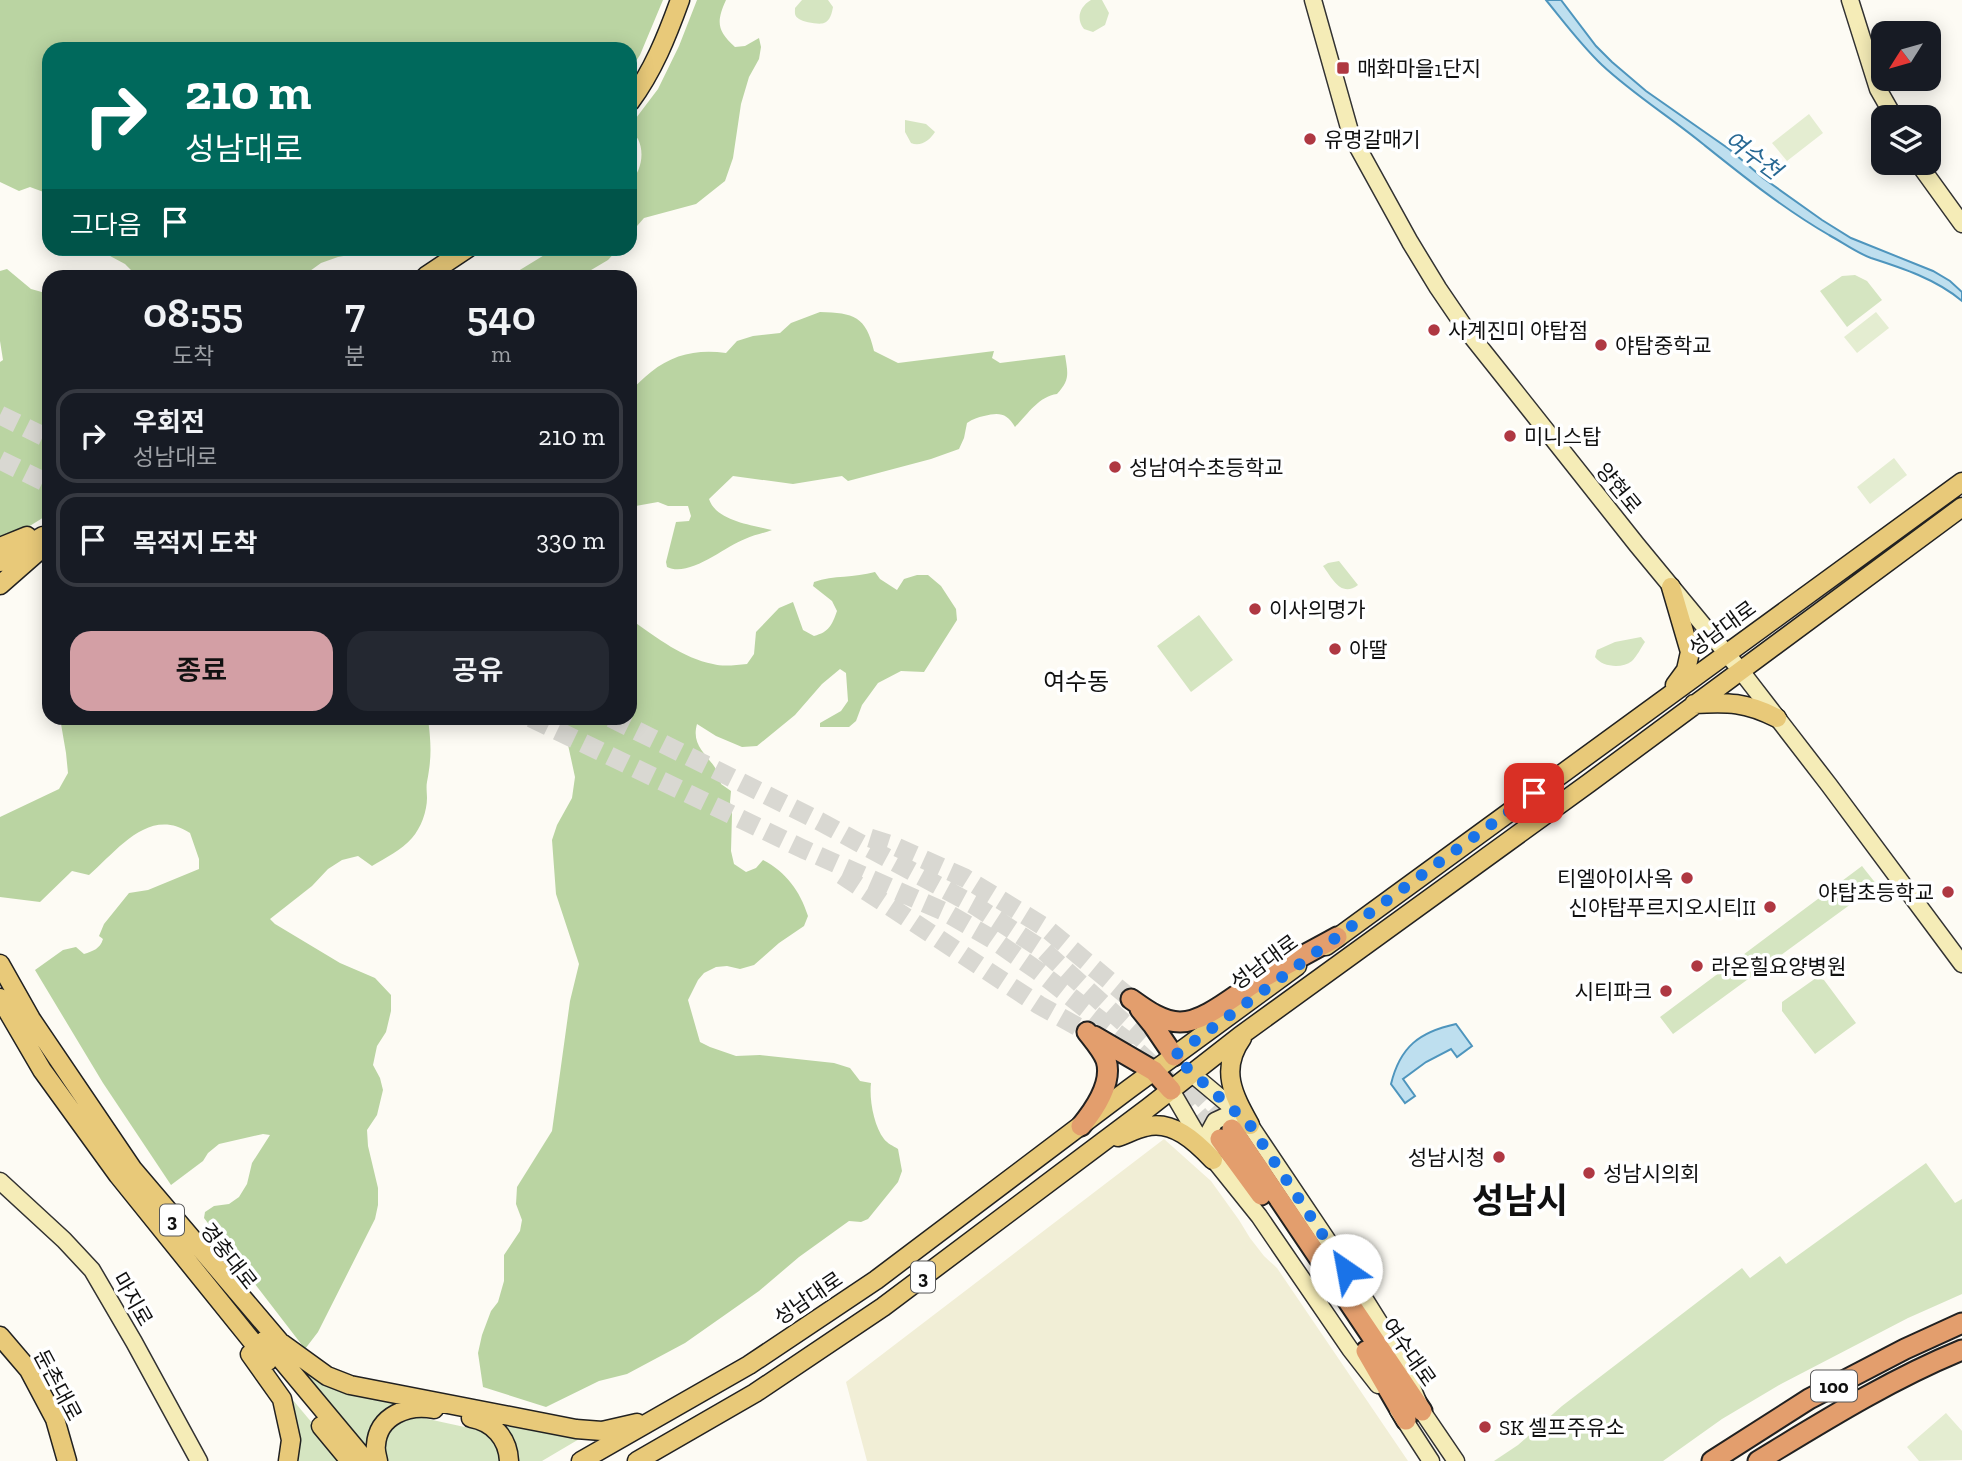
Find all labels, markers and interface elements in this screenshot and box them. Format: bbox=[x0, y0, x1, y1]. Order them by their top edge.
north arrow bbox=[1871, 21, 1941, 91]
map controls bbox=[1871, 21, 1941, 175]
place label: 매화마을1단지 bbox=[1357, 56, 1481, 81]
marker: 매화마을1단지 bbox=[1335, 60, 1351, 76]
text: 210 m bbox=[185, 63, 311, 122]
icon: right bbox=[70, 70, 161, 161]
button: layers bbox=[1871, 105, 1941, 175]
water label: 여수천 bbox=[1719, 125, 1789, 187]
place label: 유명갈매기 bbox=[1324, 127, 1421, 152]
text: 성남대로 bbox=[185, 130, 303, 168]
marker: 유명갈매기 bbox=[1302, 131, 1318, 147]
icon: arrive bbox=[156, 203, 194, 241]
text: 그다음 bbox=[70, 209, 142, 241]
text: 08:55 bbox=[143, 287, 243, 338]
text: 7 bbox=[345, 287, 365, 338]
text: 540 bbox=[467, 290, 536, 341]
place label: 사계진미 야탑점 bbox=[1448, 318, 1588, 343]
marker: 사계진미 야탑점 bbox=[1426, 322, 1442, 338]
place label: 야탑중학교 bbox=[1615, 333, 1712, 358]
marker: 야탑중학교 bbox=[1593, 337, 1609, 353]
text: m bbox=[491, 340, 511, 368]
text: 도착 bbox=[172, 342, 214, 370]
text: 분 bbox=[344, 342, 366, 370]
text: 우회전 bbox=[133, 406, 205, 438]
icon: right bbox=[74, 417, 112, 455]
text: 210 m bbox=[538, 420, 605, 452]
place label: 미니스탑 bbox=[1524, 424, 1601, 449]
marker: 미니스탑 bbox=[1502, 428, 1518, 444]
text: 성남대로 bbox=[133, 443, 218, 471]
place label: 성남여수초등학교 bbox=[1129, 455, 1284, 480]
street label: 양현로 bbox=[1591, 458, 1647, 518]
marker: 성남여수초등학교 bbox=[1107, 459, 1123, 475]
icon: arrive bbox=[74, 521, 112, 559]
text: 330 m bbox=[536, 524, 605, 556]
text: 목적지 도착 bbox=[133, 527, 257, 559]
street label: 성남대로 bbox=[1683, 595, 1761, 661]
place label: 이사의명가 bbox=[1269, 597, 1366, 622]
marker: 이사의명가 bbox=[1247, 601, 1263, 617]
button: 종료 bbox=[70, 631, 333, 711]
button: 공유 bbox=[347, 631, 609, 711]
place label: 아딸 bbox=[1349, 637, 1388, 662]
marker: 아딸 bbox=[1327, 641, 1343, 657]
district label: 여수동 bbox=[1043, 667, 1109, 696]
pin bbox=[1504, 763, 1564, 823]
icon: arrive bbox=[1515, 774, 1553, 812]
place label: 티엘아이사옥 bbox=[1557, 866, 1673, 891]
marker: 티엘아이사옥 bbox=[1679, 870, 1695, 886]
place label: 야탑초등학교 bbox=[1818, 880, 1934, 905]
marker: 야탑초등학교 bbox=[1940, 884, 1956, 900]
place label: 신야탑푸르지오시티II bbox=[1569, 895, 1756, 920]
marker: 신야탑푸르지오시티II bbox=[1762, 899, 1778, 915]
street label: 성남대로 bbox=[1225, 929, 1303, 995]
place label: 라온힐요양병원 bbox=[1711, 954, 1846, 979]
marker: 라온힐요양병원 bbox=[1689, 958, 1705, 974]
place label: 시티파크 bbox=[1575, 979, 1652, 1004]
marker: 시티파크 bbox=[1658, 983, 1674, 999]
place label: 성남시청 bbox=[1408, 1145, 1485, 1170]
marker: 성남시청 bbox=[1491, 1149, 1507, 1165]
place label: 성남시의회 bbox=[1603, 1161, 1700, 1186]
marker: 성남시의회 bbox=[1581, 1165, 1597, 1181]
district label: 성남시 bbox=[1472, 1180, 1568, 1222]
road number: 3 bbox=[160, 1204, 184, 1236]
street label: 경충대로 bbox=[195, 1218, 263, 1294]
position arrow bbox=[1309, 1233, 1383, 1307]
road number: 3 bbox=[911, 1261, 935, 1292]
street label: 성남대로 bbox=[769, 1266, 847, 1330]
street label: 마지로 bbox=[108, 1268, 158, 1330]
street label: 여수대로 bbox=[1377, 1313, 1441, 1391]
street label: 둔촌대로 bbox=[29, 1345, 87, 1425]
road number: 100 bbox=[1811, 1370, 1857, 1402]
place label: SK 셀프주유소 bbox=[1499, 1415, 1625, 1440]
marker: SK 셀프주유소 bbox=[1477, 1419, 1493, 1435]

